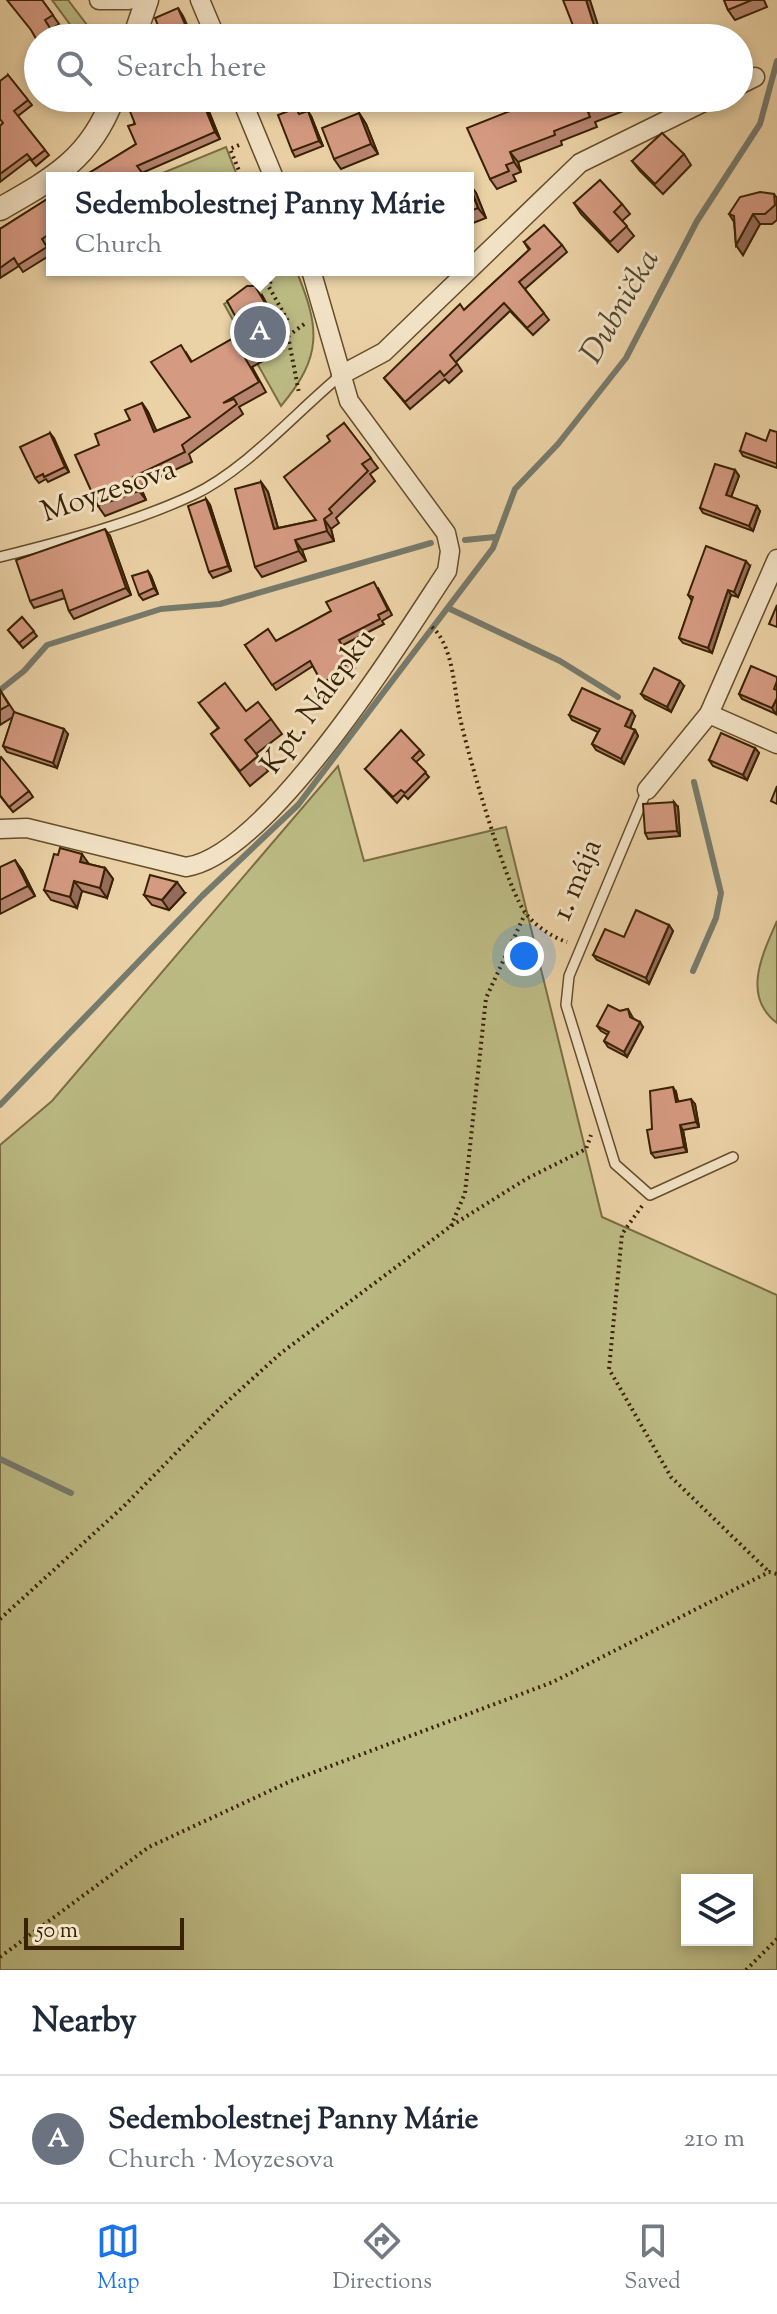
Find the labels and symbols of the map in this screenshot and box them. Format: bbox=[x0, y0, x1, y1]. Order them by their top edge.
water label: Dubnička bbox=[570, 241, 672, 373]
pin: A bbox=[234, 302, 286, 362]
street label: Moyzesova bbox=[36, 449, 182, 535]
street label: Kpt. Nálepku bbox=[251, 620, 387, 784]
street label: 1. mája bbox=[542, 832, 614, 927]
your location bbox=[504, 936, 544, 976]
scale bar bbox=[24, 1914, 184, 1950]

